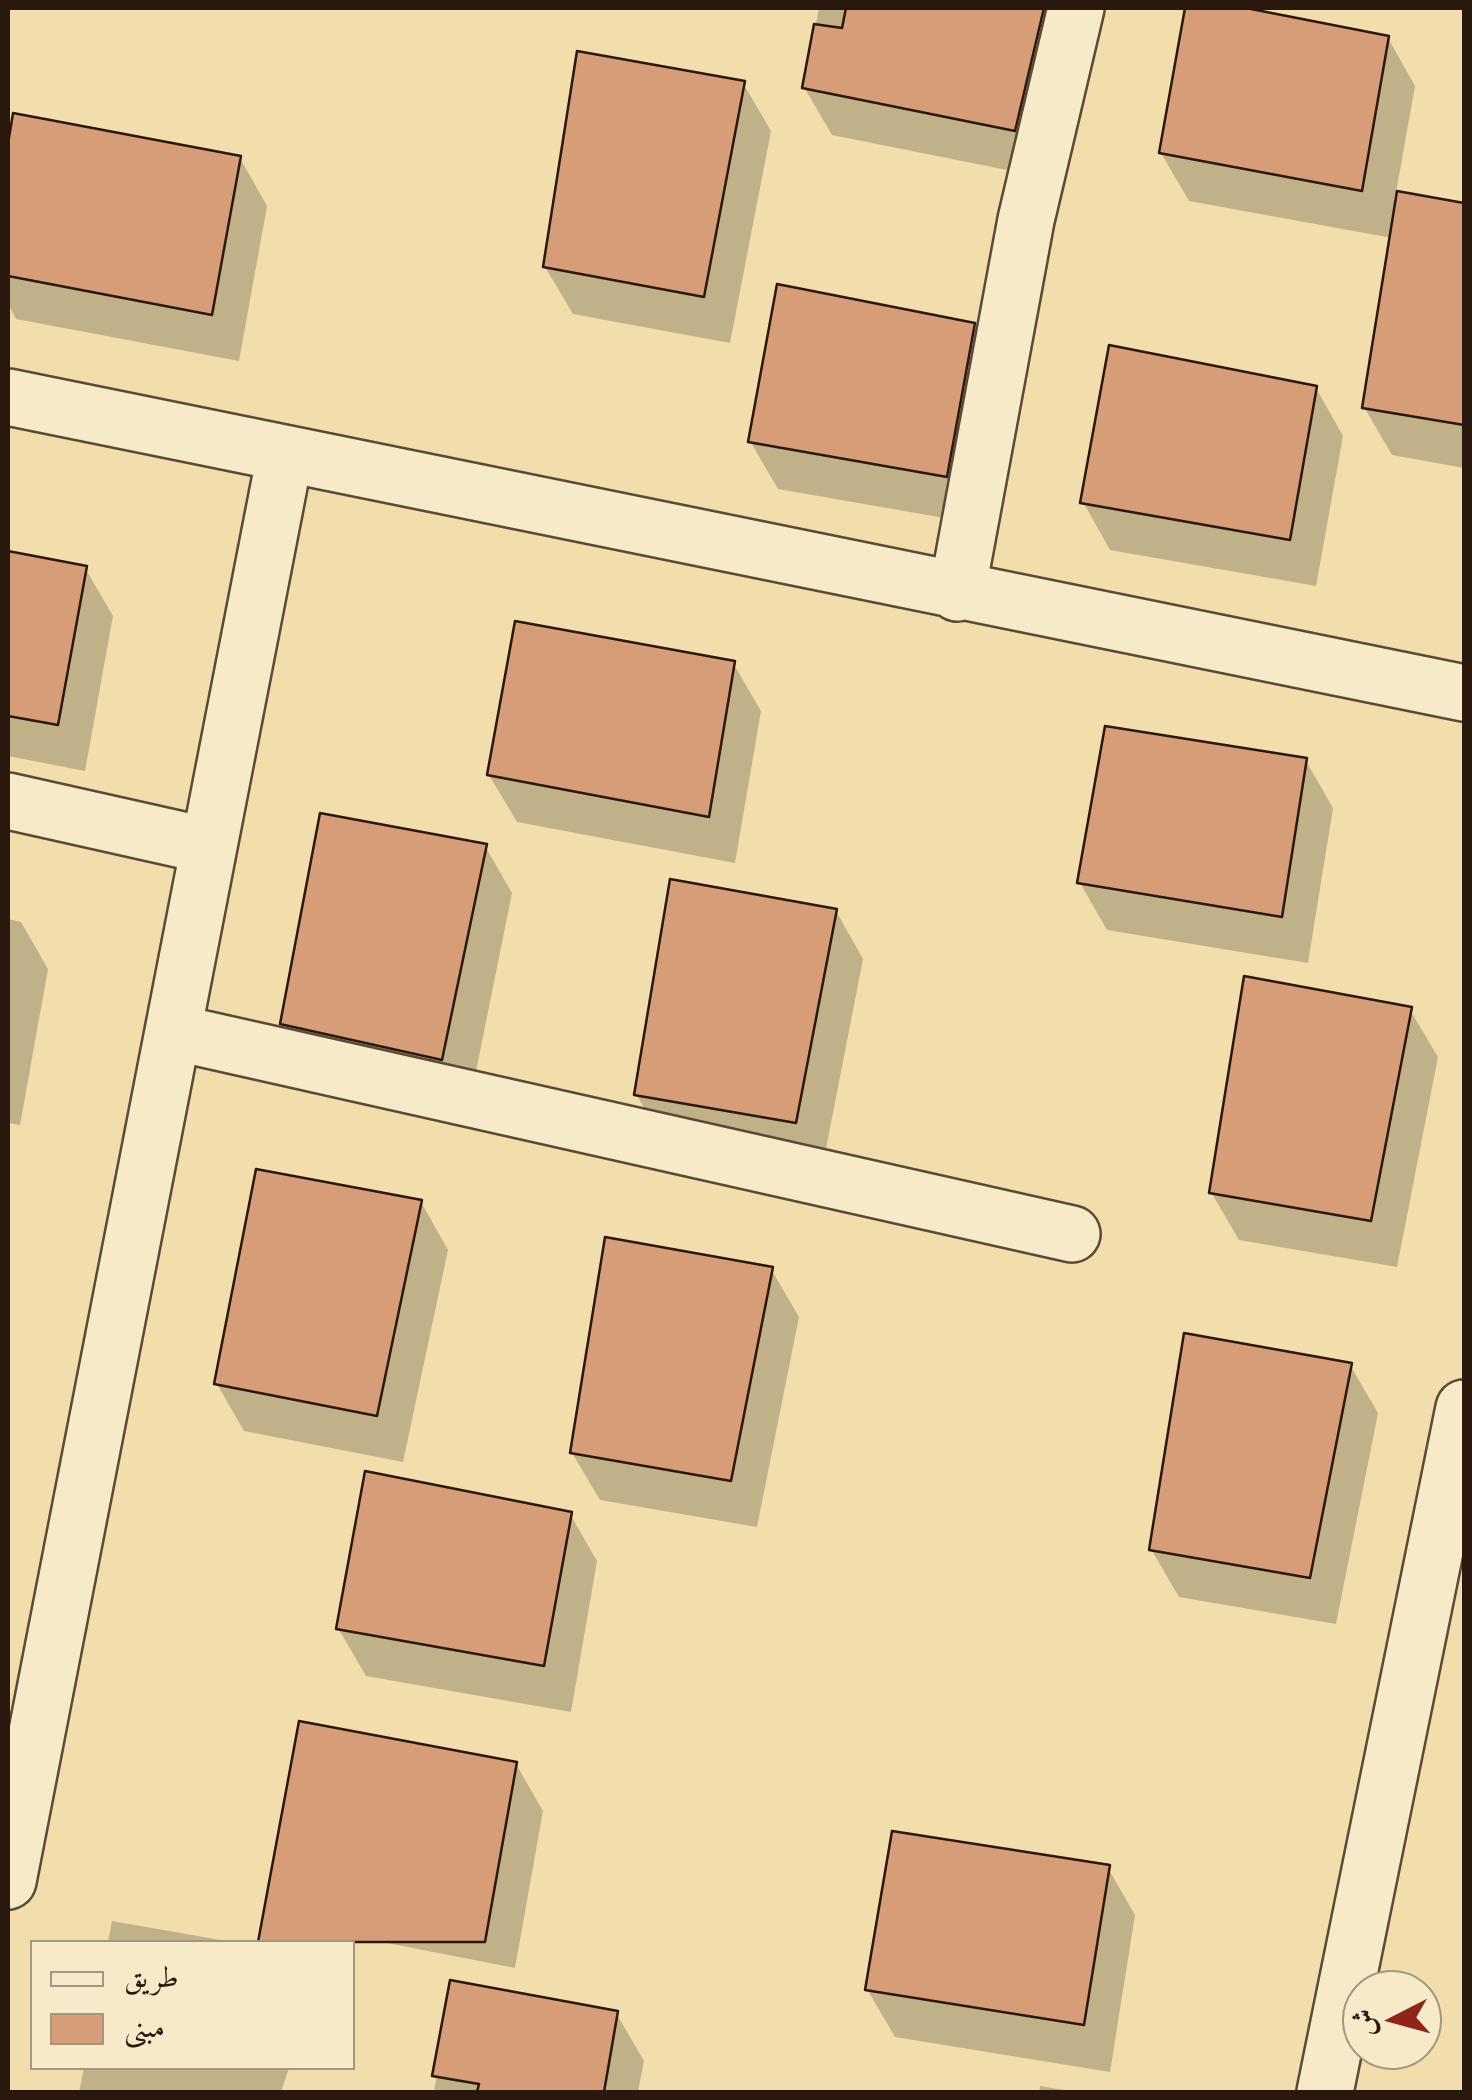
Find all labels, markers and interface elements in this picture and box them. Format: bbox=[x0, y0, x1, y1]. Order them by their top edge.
legend bbox=[30, 1940, 355, 2070]
text: طريق bbox=[124, 1957, 179, 1998]
north arrow bbox=[1342, 1970, 1442, 2070]
text: مبنى bbox=[124, 2007, 165, 2048]
text: ش bbox=[1344, 2007, 1385, 2039]

